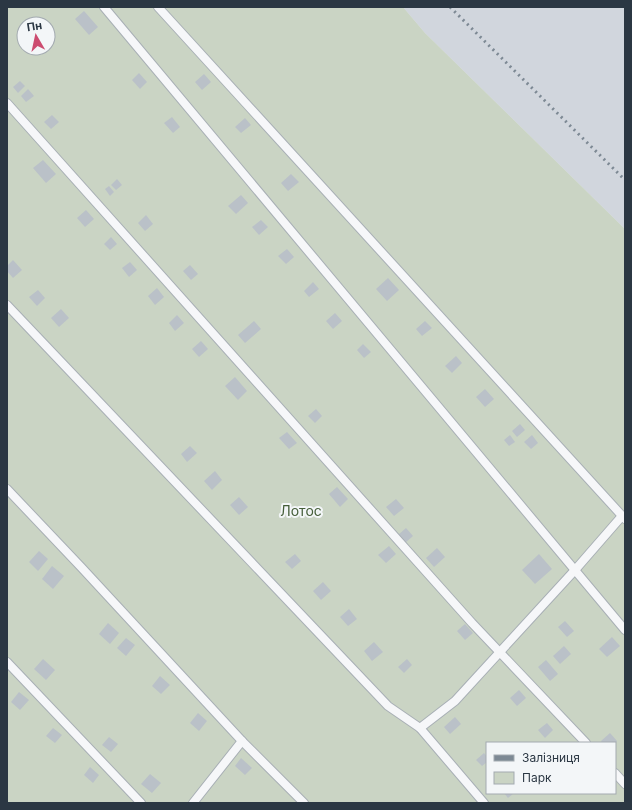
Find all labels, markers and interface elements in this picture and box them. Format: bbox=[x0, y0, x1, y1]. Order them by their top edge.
north arrow bbox=[16, 16, 56, 56]
text: Пн bbox=[26, 18, 43, 34]
park label: Лотос bbox=[280, 502, 322, 519]
legend bbox=[486, 742, 616, 794]
text: Залізниця bbox=[522, 750, 580, 765]
text: Парк bbox=[522, 770, 552, 785]

